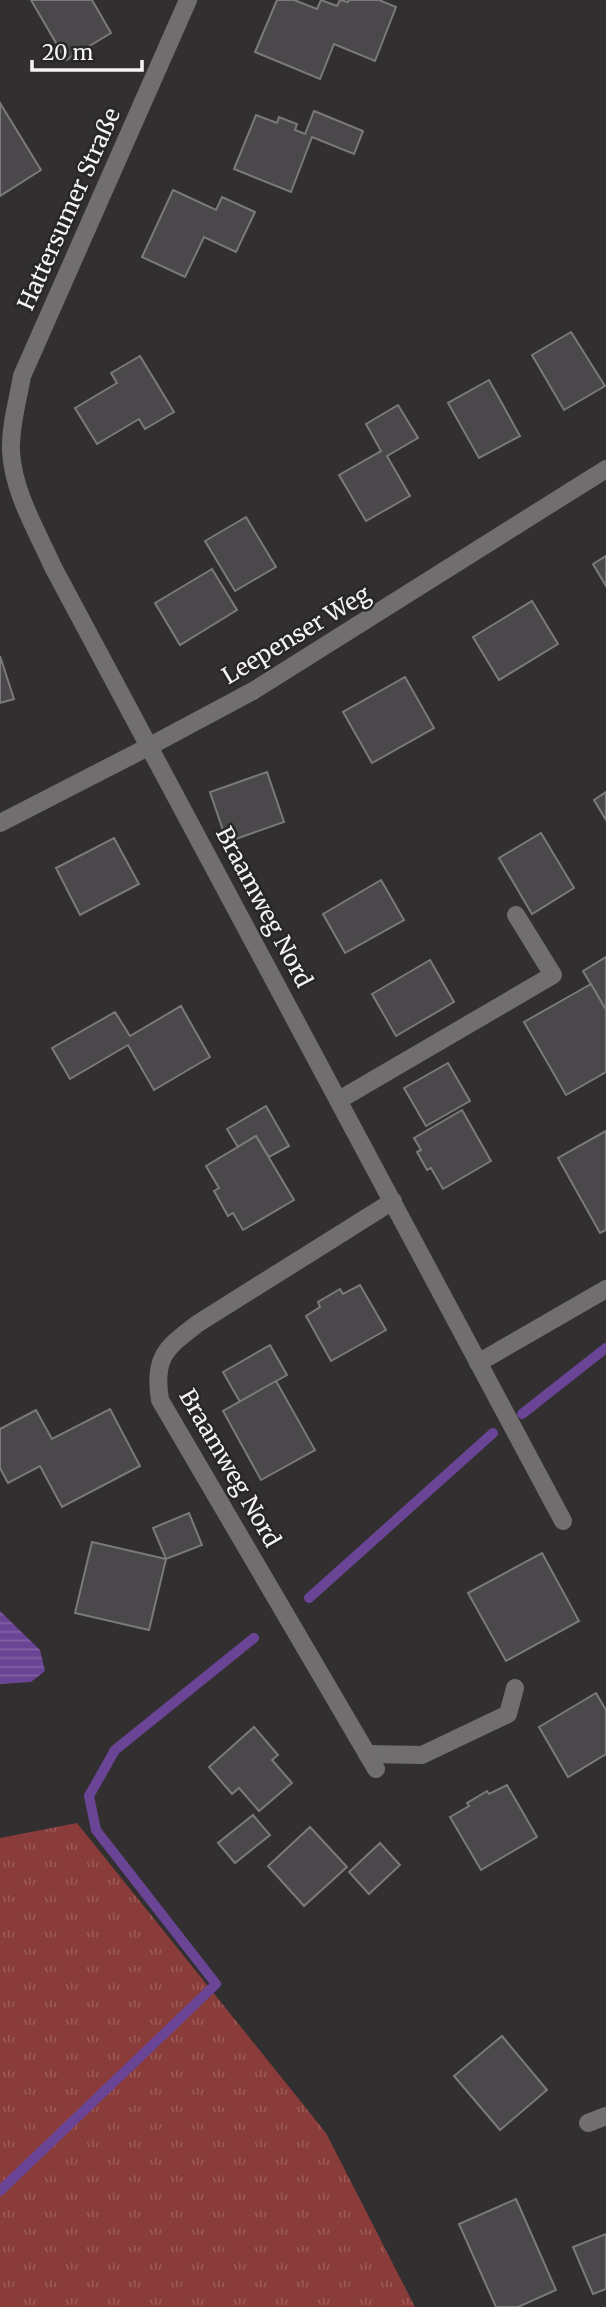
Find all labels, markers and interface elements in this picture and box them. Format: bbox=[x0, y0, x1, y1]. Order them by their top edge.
scale bar bbox=[32, 28, 142, 72]
text: 20 m bbox=[42, 39, 94, 66]
street label: Hattersumer Straße bbox=[11, 103, 126, 315]
street label: Leepenser Weg bbox=[216, 579, 375, 690]
street label: Braamweg Nord bbox=[210, 821, 319, 992]
street label: Braamweg Nord bbox=[173, 1383, 288, 1552]

